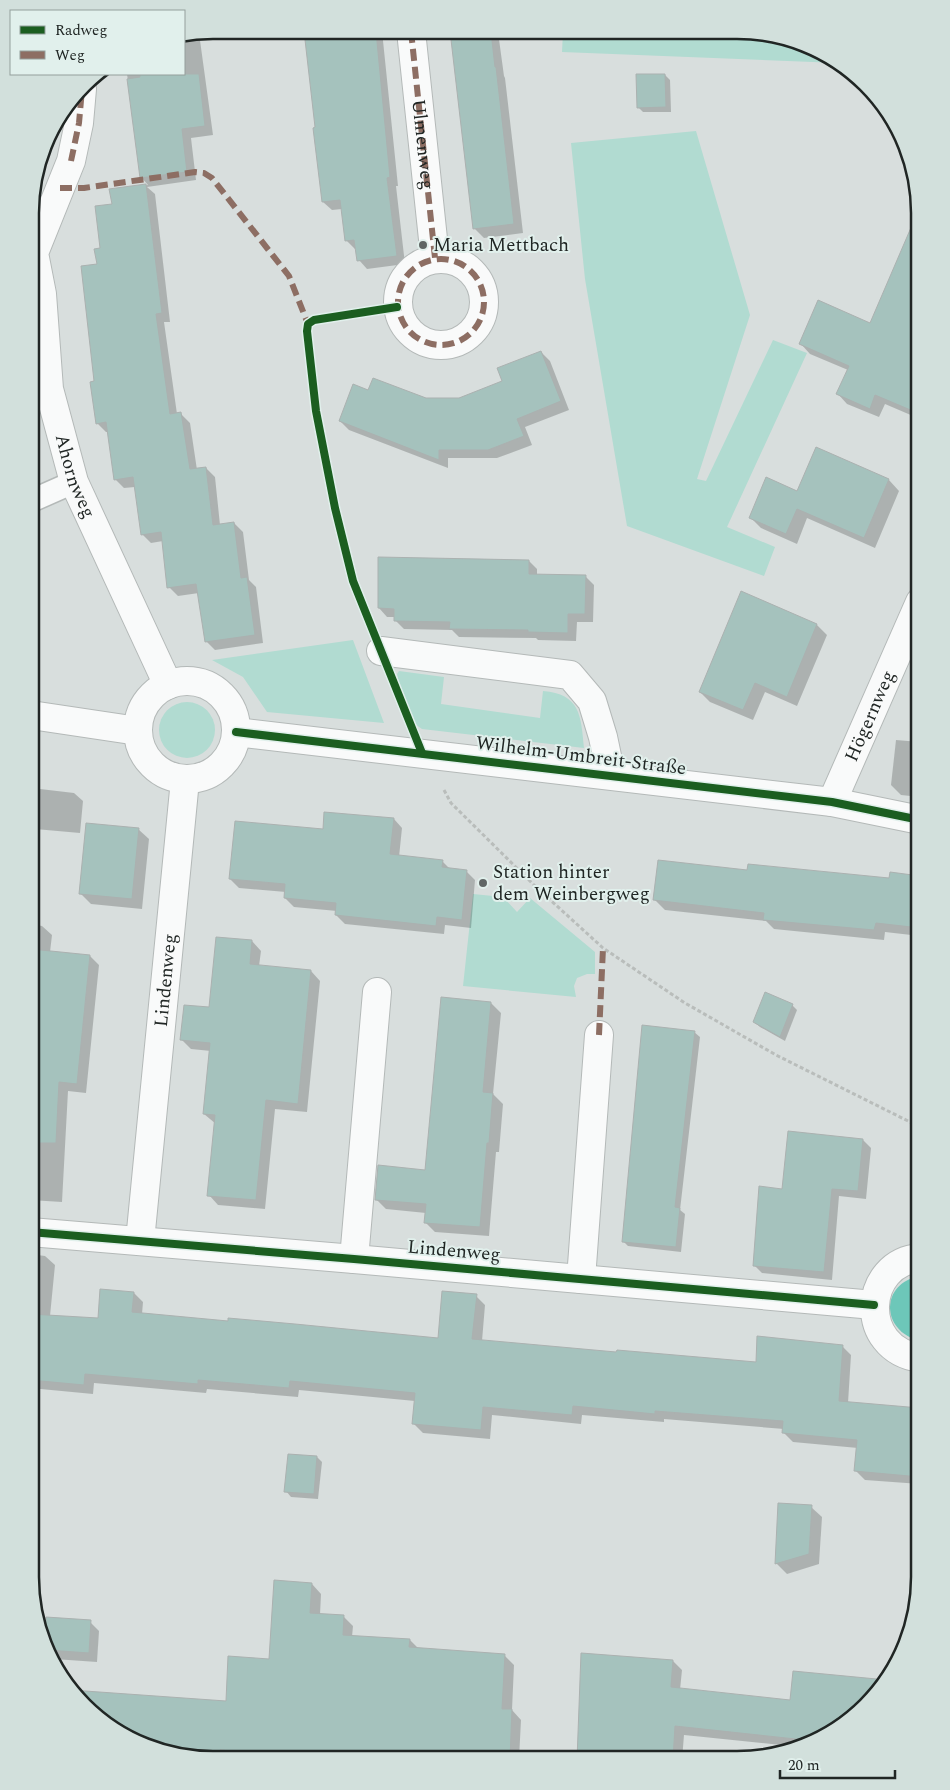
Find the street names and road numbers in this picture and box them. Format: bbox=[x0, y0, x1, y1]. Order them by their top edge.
street label: Ulmenweg bbox=[404, 98, 442, 191]
street label: Ahornweg bbox=[47, 431, 103, 523]
street label: Högernweg bbox=[837, 666, 903, 766]
street label: Wilhelm-Umbreit-Straße bbox=[474, 729, 688, 783]
street label: Lindenweg bbox=[146, 932, 184, 1028]
street label: Lindenweg bbox=[406, 1232, 502, 1270]

